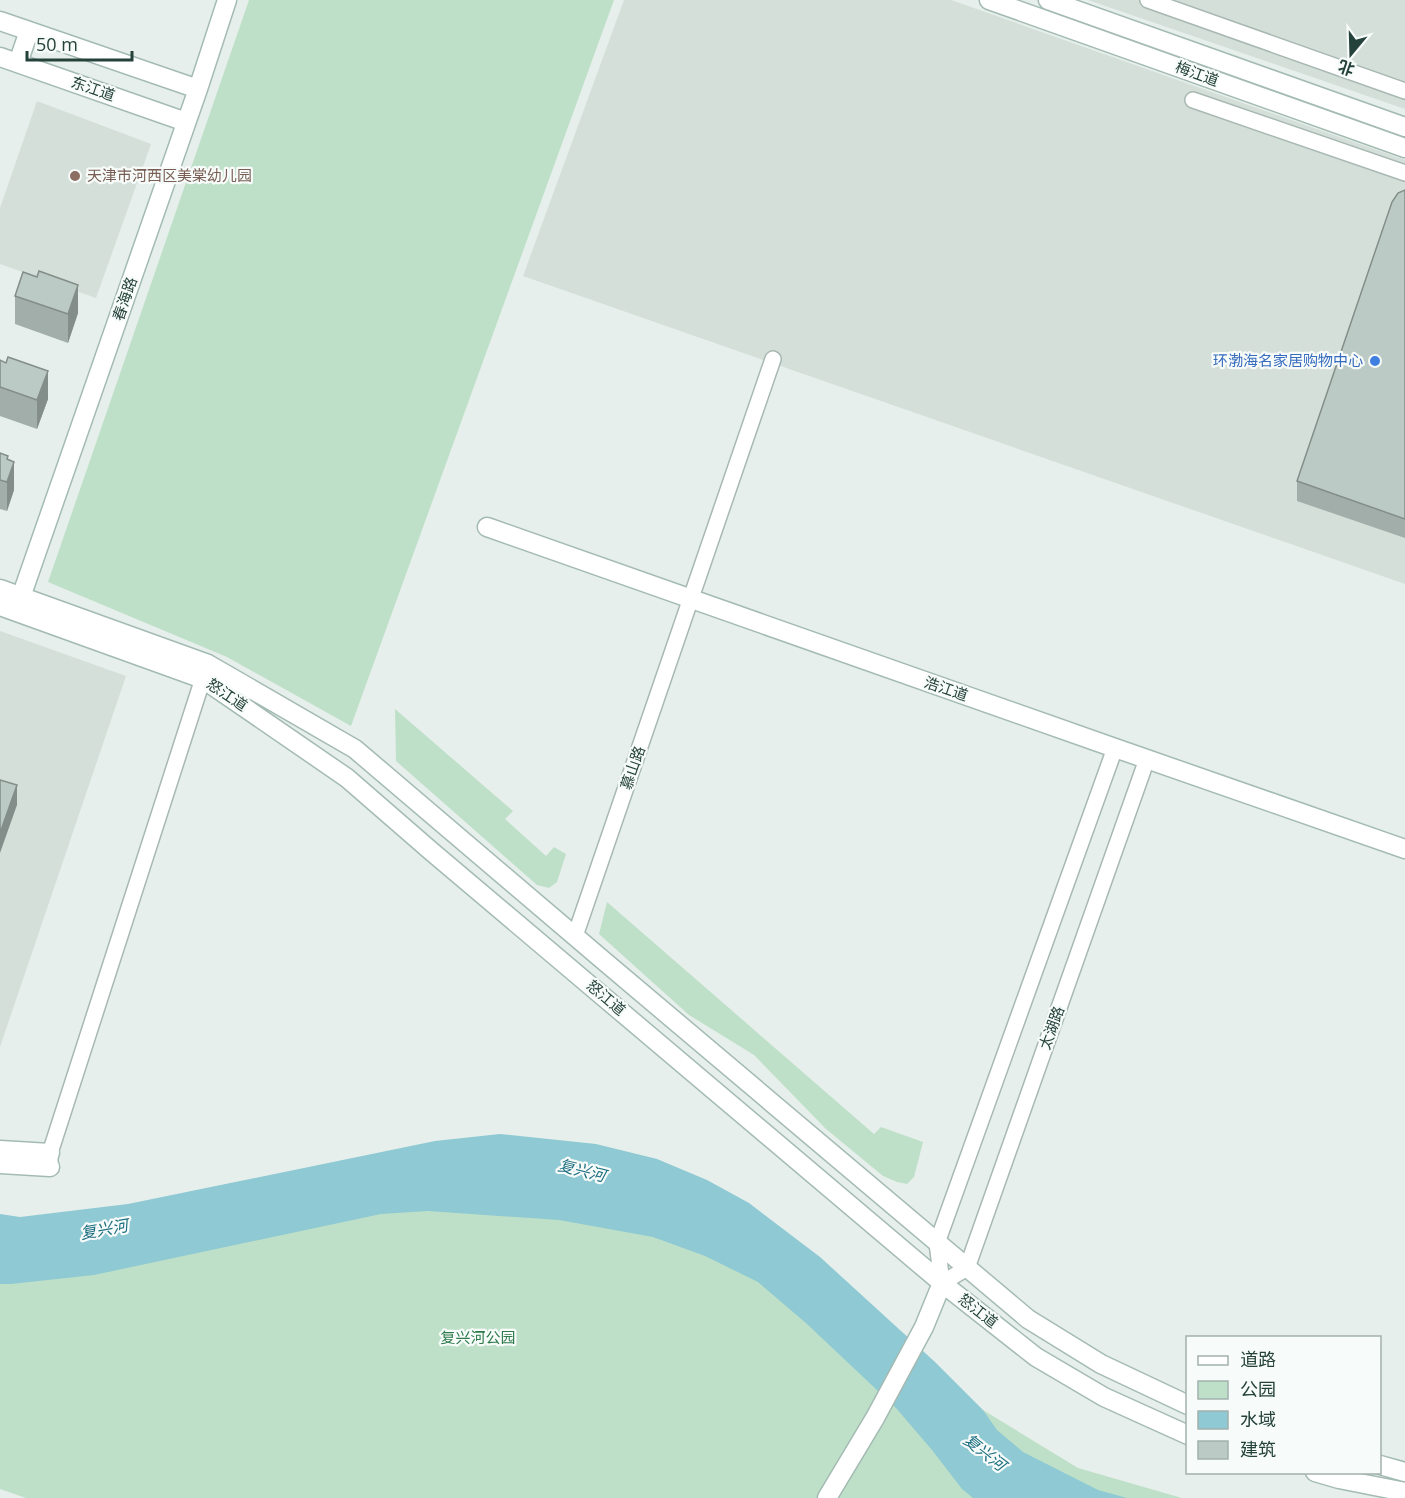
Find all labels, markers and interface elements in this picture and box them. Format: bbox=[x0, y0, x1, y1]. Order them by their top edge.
scale bar bbox=[27, 24, 132, 62]
north arrow bbox=[1321, 24, 1381, 84]
text: 50 m bbox=[36, 32, 78, 56]
text: 北 bbox=[1335, 55, 1357, 81]
street label: 梅江道 bbox=[1173, 56, 1222, 90]
street label: 东江道 bbox=[69, 71, 118, 105]
place label: 天津市河西区美棠幼儿园 bbox=[87, 165, 252, 185]
marker: 天津市河西区美棠幼儿园 bbox=[68, 169, 82, 183]
street label: 春海路 bbox=[107, 274, 141, 323]
place label: 环渤海名家居购物中心 bbox=[1213, 350, 1363, 370]
marker: 环渤海名家居购物中心 bbox=[1368, 354, 1382, 368]
street label: 浩江道 bbox=[922, 671, 971, 705]
street label: 怒江道 bbox=[203, 673, 252, 715]
street label: 慕山路 bbox=[615, 743, 649, 792]
street label: 怒江道 bbox=[583, 975, 630, 1019]
street label: 太湖路 bbox=[1034, 1003, 1068, 1052]
water label: 复兴河 bbox=[556, 1154, 611, 1187]
water label: 复兴河 bbox=[78, 1213, 132, 1244]
street label: 怒江道 bbox=[955, 1288, 1003, 1332]
park label: 复兴河公园 bbox=[440, 1327, 516, 1347]
legend bbox=[1186, 1336, 1381, 1474]
text: 道路 bbox=[1240, 1347, 1276, 1371]
text: 公园 bbox=[1240, 1377, 1276, 1401]
text: 水域 bbox=[1240, 1407, 1276, 1431]
water label: 复兴河 bbox=[959, 1429, 1013, 1477]
text: 建筑 bbox=[1240, 1437, 1276, 1461]

